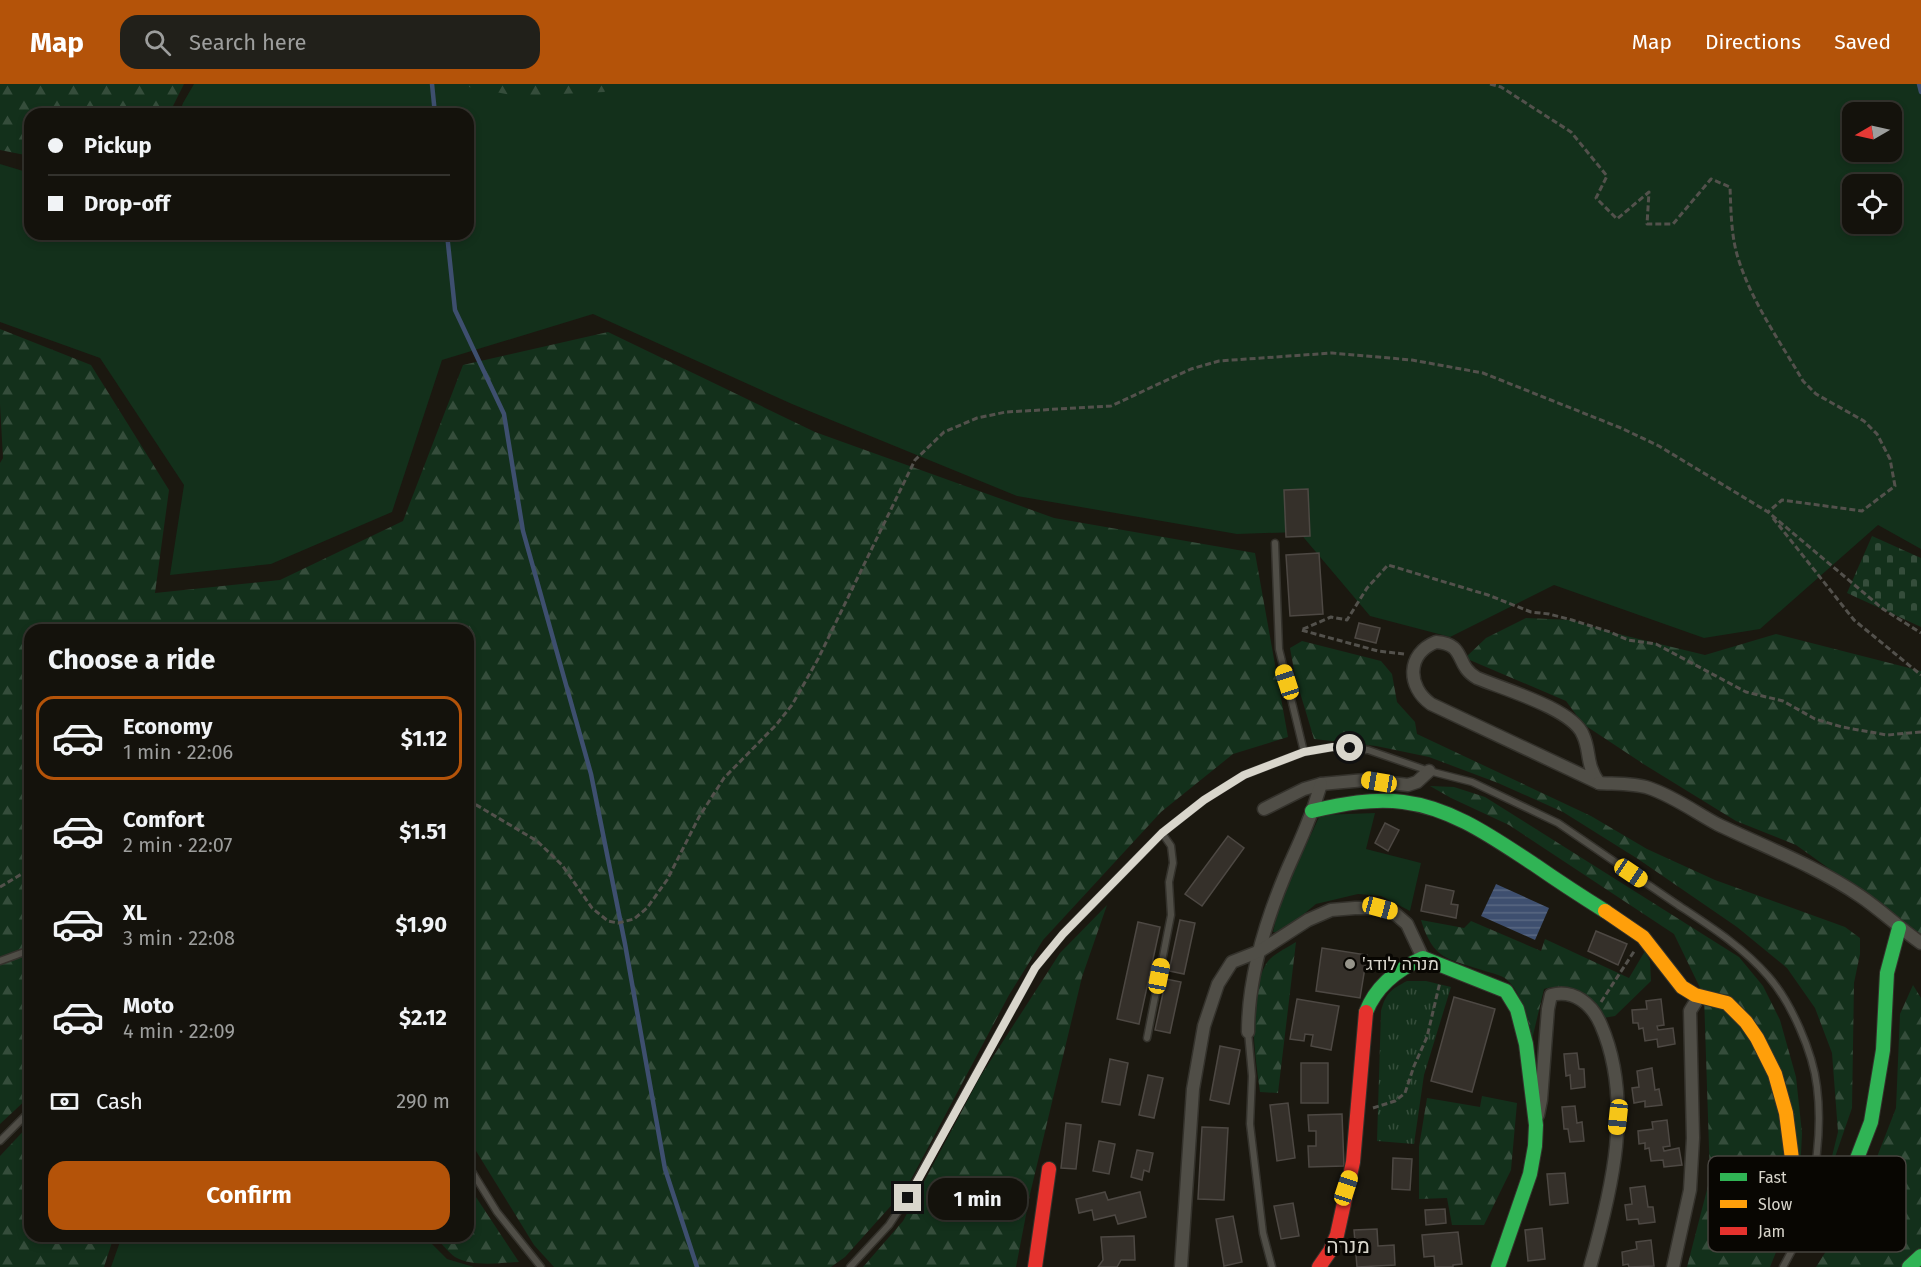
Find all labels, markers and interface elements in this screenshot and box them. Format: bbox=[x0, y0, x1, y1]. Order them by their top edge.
search box bbox=[120, 15, 540, 69]
text: Map bbox=[30, 26, 84, 59]
icon: search bbox=[141, 26, 174, 59]
text: Search here bbox=[189, 29, 307, 56]
text: Map bbox=[1632, 29, 1672, 55]
text: Directions bbox=[1705, 29, 1801, 55]
text: Saved bbox=[1834, 29, 1891, 55]
north arrow bbox=[1842, 102, 1902, 162]
map controls bbox=[1842, 102, 1902, 234]
text: Pickup bbox=[84, 132, 152, 159]
button: locate bbox=[1842, 174, 1902, 234]
text: Drop-off bbox=[84, 190, 170, 217]
text: Choose a ride bbox=[48, 644, 215, 676]
car bbox=[1273, 662, 1301, 702]
icon: car bbox=[51, 711, 105, 765]
text: Economy bbox=[123, 713, 212, 740]
text: $1.12 bbox=[401, 725, 447, 752]
route start bbox=[1336, 734, 1363, 761]
text: 1 min · 22:06 bbox=[123, 740, 233, 764]
car bbox=[1360, 770, 1398, 794]
icon: car bbox=[51, 804, 105, 858]
text: Comfort bbox=[123, 806, 204, 833]
text: $1.51 bbox=[399, 818, 447, 845]
text: 2 min · 22:07 bbox=[123, 833, 232, 857]
car bbox=[1611, 855, 1651, 891]
car bbox=[1360, 895, 1400, 921]
icon: car bbox=[51, 897, 105, 951]
text: XL bbox=[123, 899, 147, 926]
text: $1.90 bbox=[396, 911, 447, 938]
text: 3 min · 22:08 bbox=[123, 926, 235, 950]
place label: 'מנרה לודג bbox=[1362, 953, 1439, 975]
car bbox=[1147, 957, 1171, 995]
marker: 'מנרה לודג bbox=[1343, 957, 1357, 971]
icon: car bbox=[51, 990, 105, 1044]
text: Moto bbox=[123, 992, 174, 1019]
text: $2.12 bbox=[399, 1004, 447, 1031]
text: 4 min · 22:09 bbox=[123, 1019, 235, 1043]
icon: cash bbox=[48, 1085, 81, 1118]
text: Cash bbox=[96, 1088, 143, 1115]
text: 290 m bbox=[396, 1089, 450, 1113]
car bbox=[1607, 1098, 1629, 1136]
legend bbox=[1708, 1156, 1906, 1252]
button: Confirm bbox=[48, 1161, 450, 1230]
car bbox=[1332, 1168, 1360, 1208]
text: Fast bbox=[1758, 1168, 1787, 1187]
callout: 1 min bbox=[929, 1177, 1028, 1219]
route end bbox=[894, 1184, 921, 1211]
text: 1 min bbox=[953, 1187, 1002, 1211]
text: Slow bbox=[1758, 1195, 1793, 1214]
text: Jam bbox=[1758, 1222, 1785, 1241]
district label: מנרה bbox=[1326, 1233, 1370, 1259]

